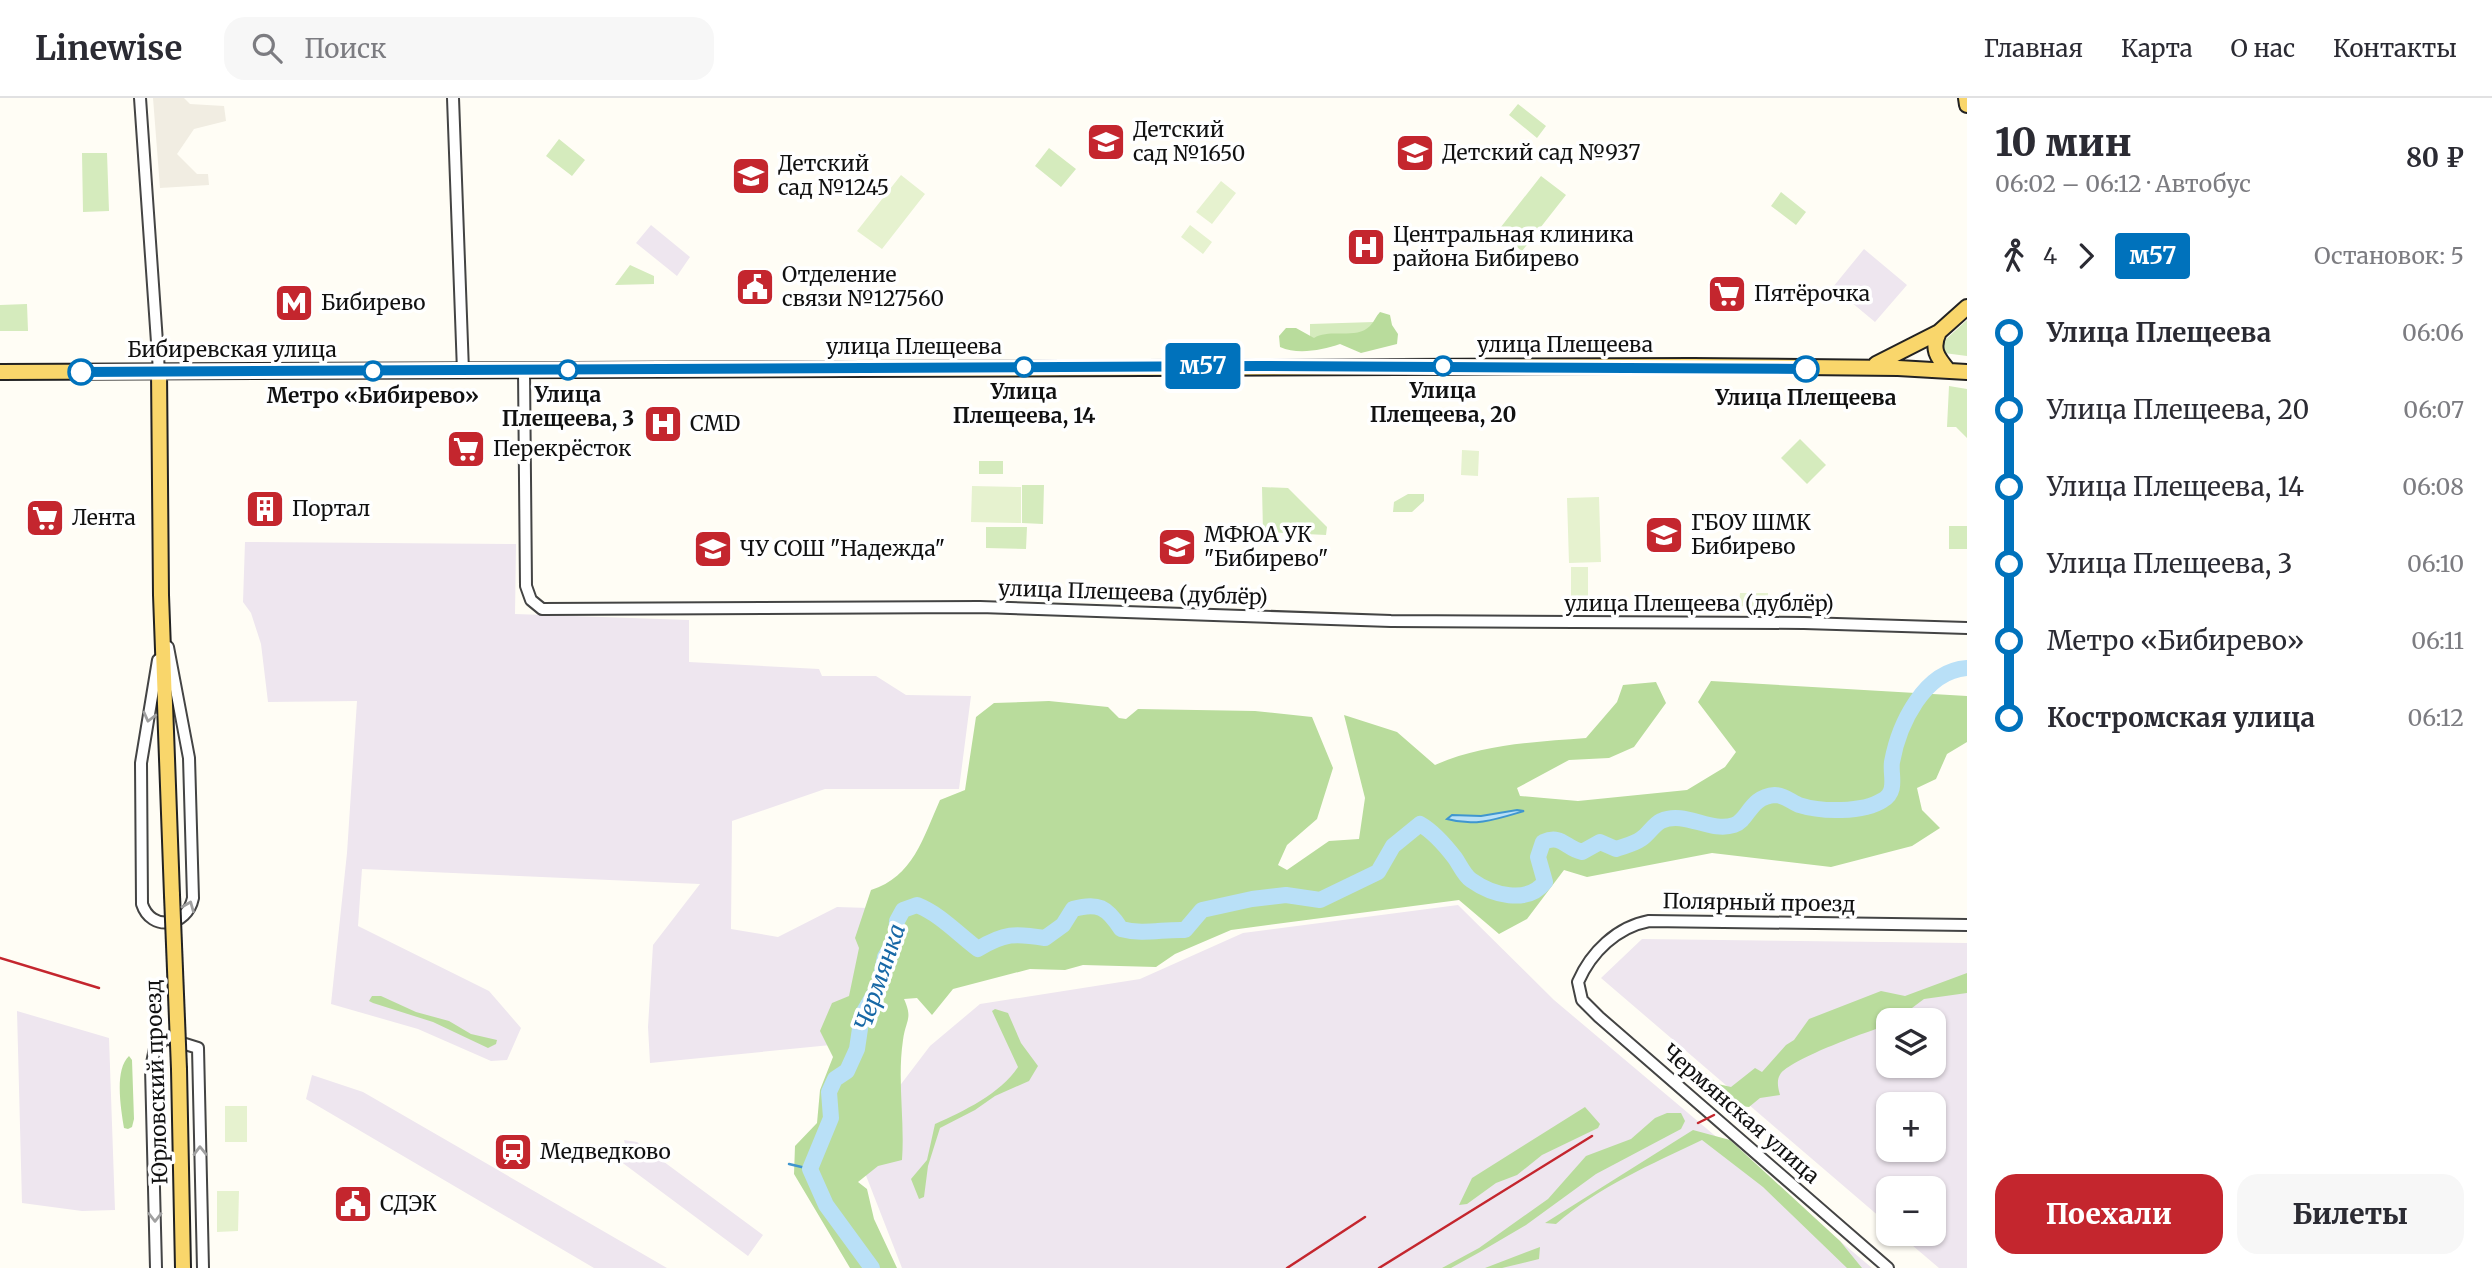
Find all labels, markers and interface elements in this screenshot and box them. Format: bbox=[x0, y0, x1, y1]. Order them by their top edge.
search box bbox=[224, 17, 714, 80]
text: Linewise bbox=[35, 28, 182, 69]
icon: search bbox=[248, 29, 286, 67]
text: Поиск bbox=[304, 32, 387, 65]
text: Главная bbox=[1984, 33, 2083, 64]
text: Карта bbox=[2121, 33, 2193, 64]
text: О нас bbox=[2231, 33, 2295, 64]
text: Контакты bbox=[2333, 33, 2457, 64]
place label: Детский сад №1650 bbox=[1133, 116, 1245, 167]
text: 10 мин bbox=[1995, 119, 2132, 166]
school or university icon: Детский сад №1650 bbox=[1085, 121, 1127, 163]
school or university icon: Детский сад №937 bbox=[1394, 132, 1436, 174]
place label: Детский сад №937 bbox=[1442, 139, 1640, 166]
text: 80 ₽ bbox=[2406, 141, 2464, 174]
place label: Детский сад №1245 bbox=[778, 150, 889, 201]
school or university icon: Детский сад №1245 bbox=[730, 155, 772, 197]
text: 06:02 – 06:12 · Автобус bbox=[1995, 169, 2251, 198]
place label: Центральная клиника района Бибирево bbox=[1393, 221, 1634, 272]
hospital icon: Центральная клиника района Бибирево bbox=[1345, 226, 1387, 268]
icon: walk bbox=[1995, 237, 2033, 275]
icon: forward bbox=[2067, 237, 2105, 275]
text: м57 bbox=[2129, 240, 2176, 271]
text: 4 bbox=[2043, 241, 2057, 270]
text: Остановок: 5 bbox=[2314, 241, 2464, 270]
place label: Отделение связи №127560 bbox=[782, 261, 944, 312]
public building icon: Отделение связи №127560 bbox=[734, 266, 776, 308]
supermarket icon: Пятёрочка bbox=[1706, 273, 1748, 315]
place label: Пятёрочка bbox=[1754, 280, 1870, 307]
metro station icon: Бибирево bbox=[273, 282, 315, 324]
place label: Бибирево bbox=[321, 289, 426, 316]
text: Улица Плещеева bbox=[2047, 316, 2271, 349]
text: 06:06 bbox=[2402, 318, 2464, 347]
street label: улица Плещеева bbox=[1477, 331, 1653, 358]
street label: улица Плещеева bbox=[826, 333, 1002, 360]
street label: Бибиревская улица bbox=[127, 336, 337, 363]
line badge: м57 bbox=[1163, 343, 1243, 389]
text: м57 bbox=[1179, 350, 1227, 381]
marker: Улица Плещеева, 20 bbox=[1433, 356, 1453, 376]
marker: Улица Плещеева bbox=[1793, 356, 1819, 382]
marker: Улица Плещеева, 14 bbox=[1014, 357, 1034, 377]
unlabelled marker bbox=[68, 359, 94, 385]
marker: Улица Плещеева, 3 bbox=[558, 360, 578, 380]
marker: Метро «Бибирево» bbox=[363, 361, 383, 381]
place label: Улица Плещеева, 20 bbox=[1370, 377, 1516, 428]
place label: Улица Плещеева, 14 bbox=[953, 378, 1095, 429]
place label: Улица Плещеева, 3 bbox=[502, 381, 634, 432]
place label: Метро «Бибирево» bbox=[267, 382, 479, 409]
place label: Улица Плещеева bbox=[1714, 384, 1897, 411]
text: Улица Плещеева, 20 bbox=[2047, 393, 2309, 426]
text: 06:07 bbox=[2403, 395, 2464, 424]
hospital icon: CMD bbox=[642, 403, 684, 445]
place label: CMD bbox=[690, 410, 741, 437]
supermarket icon: Перекрёсток bbox=[445, 428, 487, 470]
place label: Перекрёсток bbox=[493, 435, 631, 462]
text: Улица Плещеева, 14 bbox=[2047, 470, 2304, 503]
text: 06:08 bbox=[2402, 472, 2464, 501]
building icon: Портал bbox=[244, 488, 286, 530]
place label: Портал bbox=[292, 495, 370, 522]
supermarket icon: Лента bbox=[24, 497, 66, 539]
place label: Лента bbox=[72, 504, 136, 531]
place label: ГБОУ ШМК Бибирево bbox=[1691, 509, 1811, 560]
school or university icon: ГБОУ ШМК Бибирево bbox=[1643, 514, 1685, 556]
place label: МФЮА УК "Бибирево" bbox=[1204, 521, 1328, 572]
school or university icon: МФЮА УК "Бибирево" bbox=[1156, 526, 1198, 568]
school or university icon: ЧУ СОШ "Надежда" bbox=[692, 528, 734, 570]
place label: ЧУ СОШ "Надежда" bbox=[740, 535, 945, 562]
text: Улица Плещеева, 3 bbox=[2047, 547, 2292, 580]
text: 06:10 bbox=[2407, 549, 2464, 578]
street label: улица Плещеева (дублёр) bbox=[998, 574, 1268, 611]
street label: улица Плещеева (дублёр) bbox=[1564, 590, 1834, 617]
text: Метро «Бибирево» bbox=[2047, 624, 2304, 657]
text: 06:11 bbox=[2411, 626, 2464, 655]
text: Костромская улица bbox=[2047, 701, 2315, 734]
text: 06:12 bbox=[2407, 703, 2464, 732]
one-way arrow bbox=[143, 711, 157, 723]
street label: Полярный проезд bbox=[1662, 887, 1856, 918]
one-way arrow bbox=[180, 901, 194, 913]
water label: Чермянка bbox=[848, 920, 911, 1034]
street label: Юрловский проезд bbox=[139, 979, 174, 1185]
map controls bbox=[1876, 1008, 1946, 1246]
button: layers bbox=[1876, 1008, 1946, 1078]
street label: Чермянская улица bbox=[1657, 1038, 1825, 1189]
button: + bbox=[1876, 1092, 1946, 1162]
station icon: Медведково bbox=[492, 1131, 534, 1173]
place label: Медведково bbox=[540, 1138, 671, 1165]
one-way arrow bbox=[192, 1145, 208, 1156]
button: Поехали bbox=[1995, 1174, 2223, 1254]
button: Билеты bbox=[2237, 1174, 2464, 1254]
button: − bbox=[1876, 1176, 1946, 1246]
public building icon: СДЭК bbox=[332, 1183, 374, 1225]
place label: СДЭК bbox=[380, 1190, 437, 1217]
one-way arrow bbox=[147, 1213, 163, 1223]

